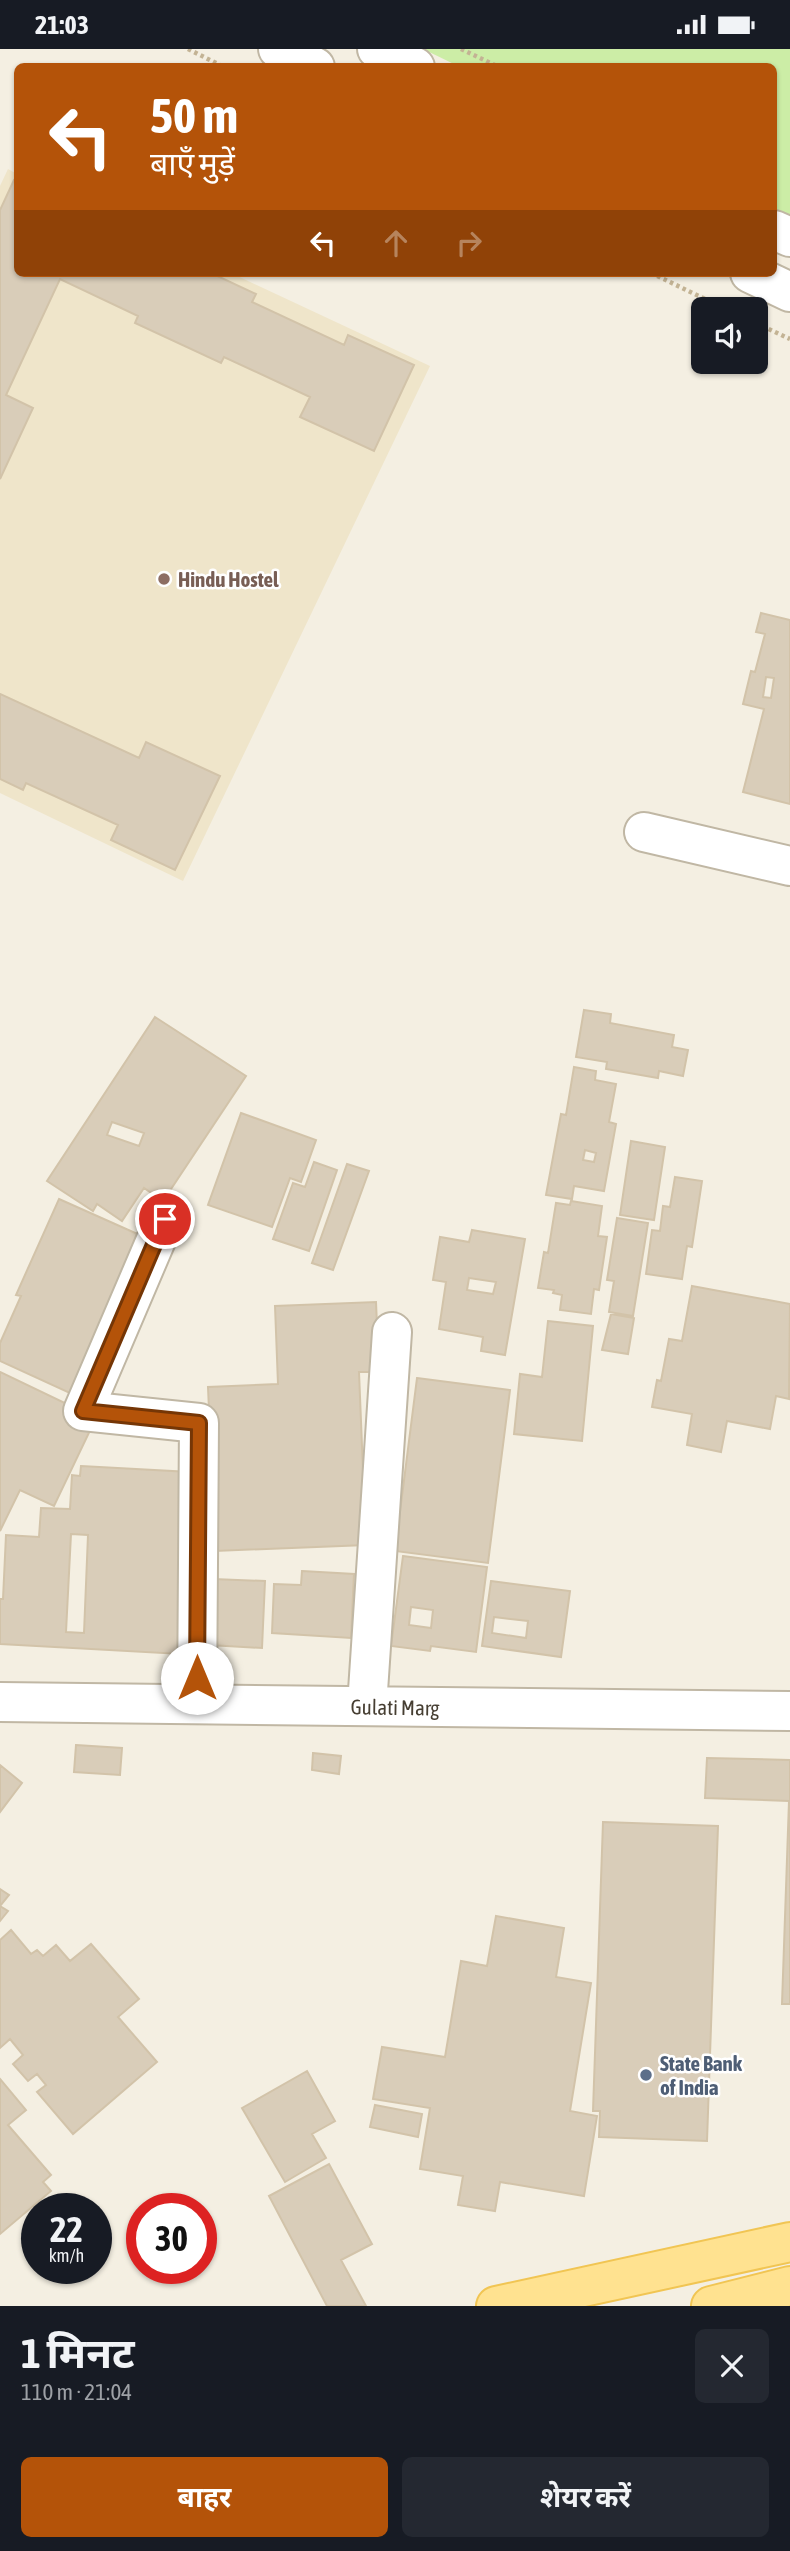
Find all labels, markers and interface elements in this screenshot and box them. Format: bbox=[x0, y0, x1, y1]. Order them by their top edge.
text: 21:03 bbox=[35, 10, 89, 40]
text: 50 m bbox=[150, 87, 238, 143]
icon: left bbox=[35, 91, 126, 182]
text: बाएँ मुड़ें bbox=[150, 145, 235, 182]
icon: left bbox=[304, 224, 342, 262]
icon: ahead bbox=[377, 224, 415, 262]
icon: right bbox=[450, 224, 488, 262]
map controls bbox=[691, 297, 768, 374]
button: sound bbox=[691, 297, 768, 374]
place label: Hindu Hostel bbox=[178, 567, 279, 591]
marker: Hindu Hostel bbox=[156, 571, 172, 587]
pin bbox=[135, 1189, 195, 1249]
icon: arrive bbox=[146, 1200, 184, 1238]
position arrow bbox=[160, 1641, 234, 1715]
street label: Gulati Marg bbox=[350, 1694, 440, 1720]
place label: State Bank of India bbox=[660, 2051, 743, 2099]
marker: State Bank of India bbox=[638, 2067, 654, 2083]
speed limit sign: 30 bbox=[126, 2193, 217, 2284]
text: 22 bbox=[50, 2209, 83, 2249]
text: km/h bbox=[49, 2245, 84, 2266]
text: 1 मिनट bbox=[21, 2329, 135, 2377]
button: close bbox=[695, 2329, 769, 2403]
text: 110 m · 21:04 bbox=[21, 2379, 132, 2405]
button: बाहर bbox=[21, 2457, 388, 2537]
button: शेयर करें bbox=[402, 2457, 769, 2537]

